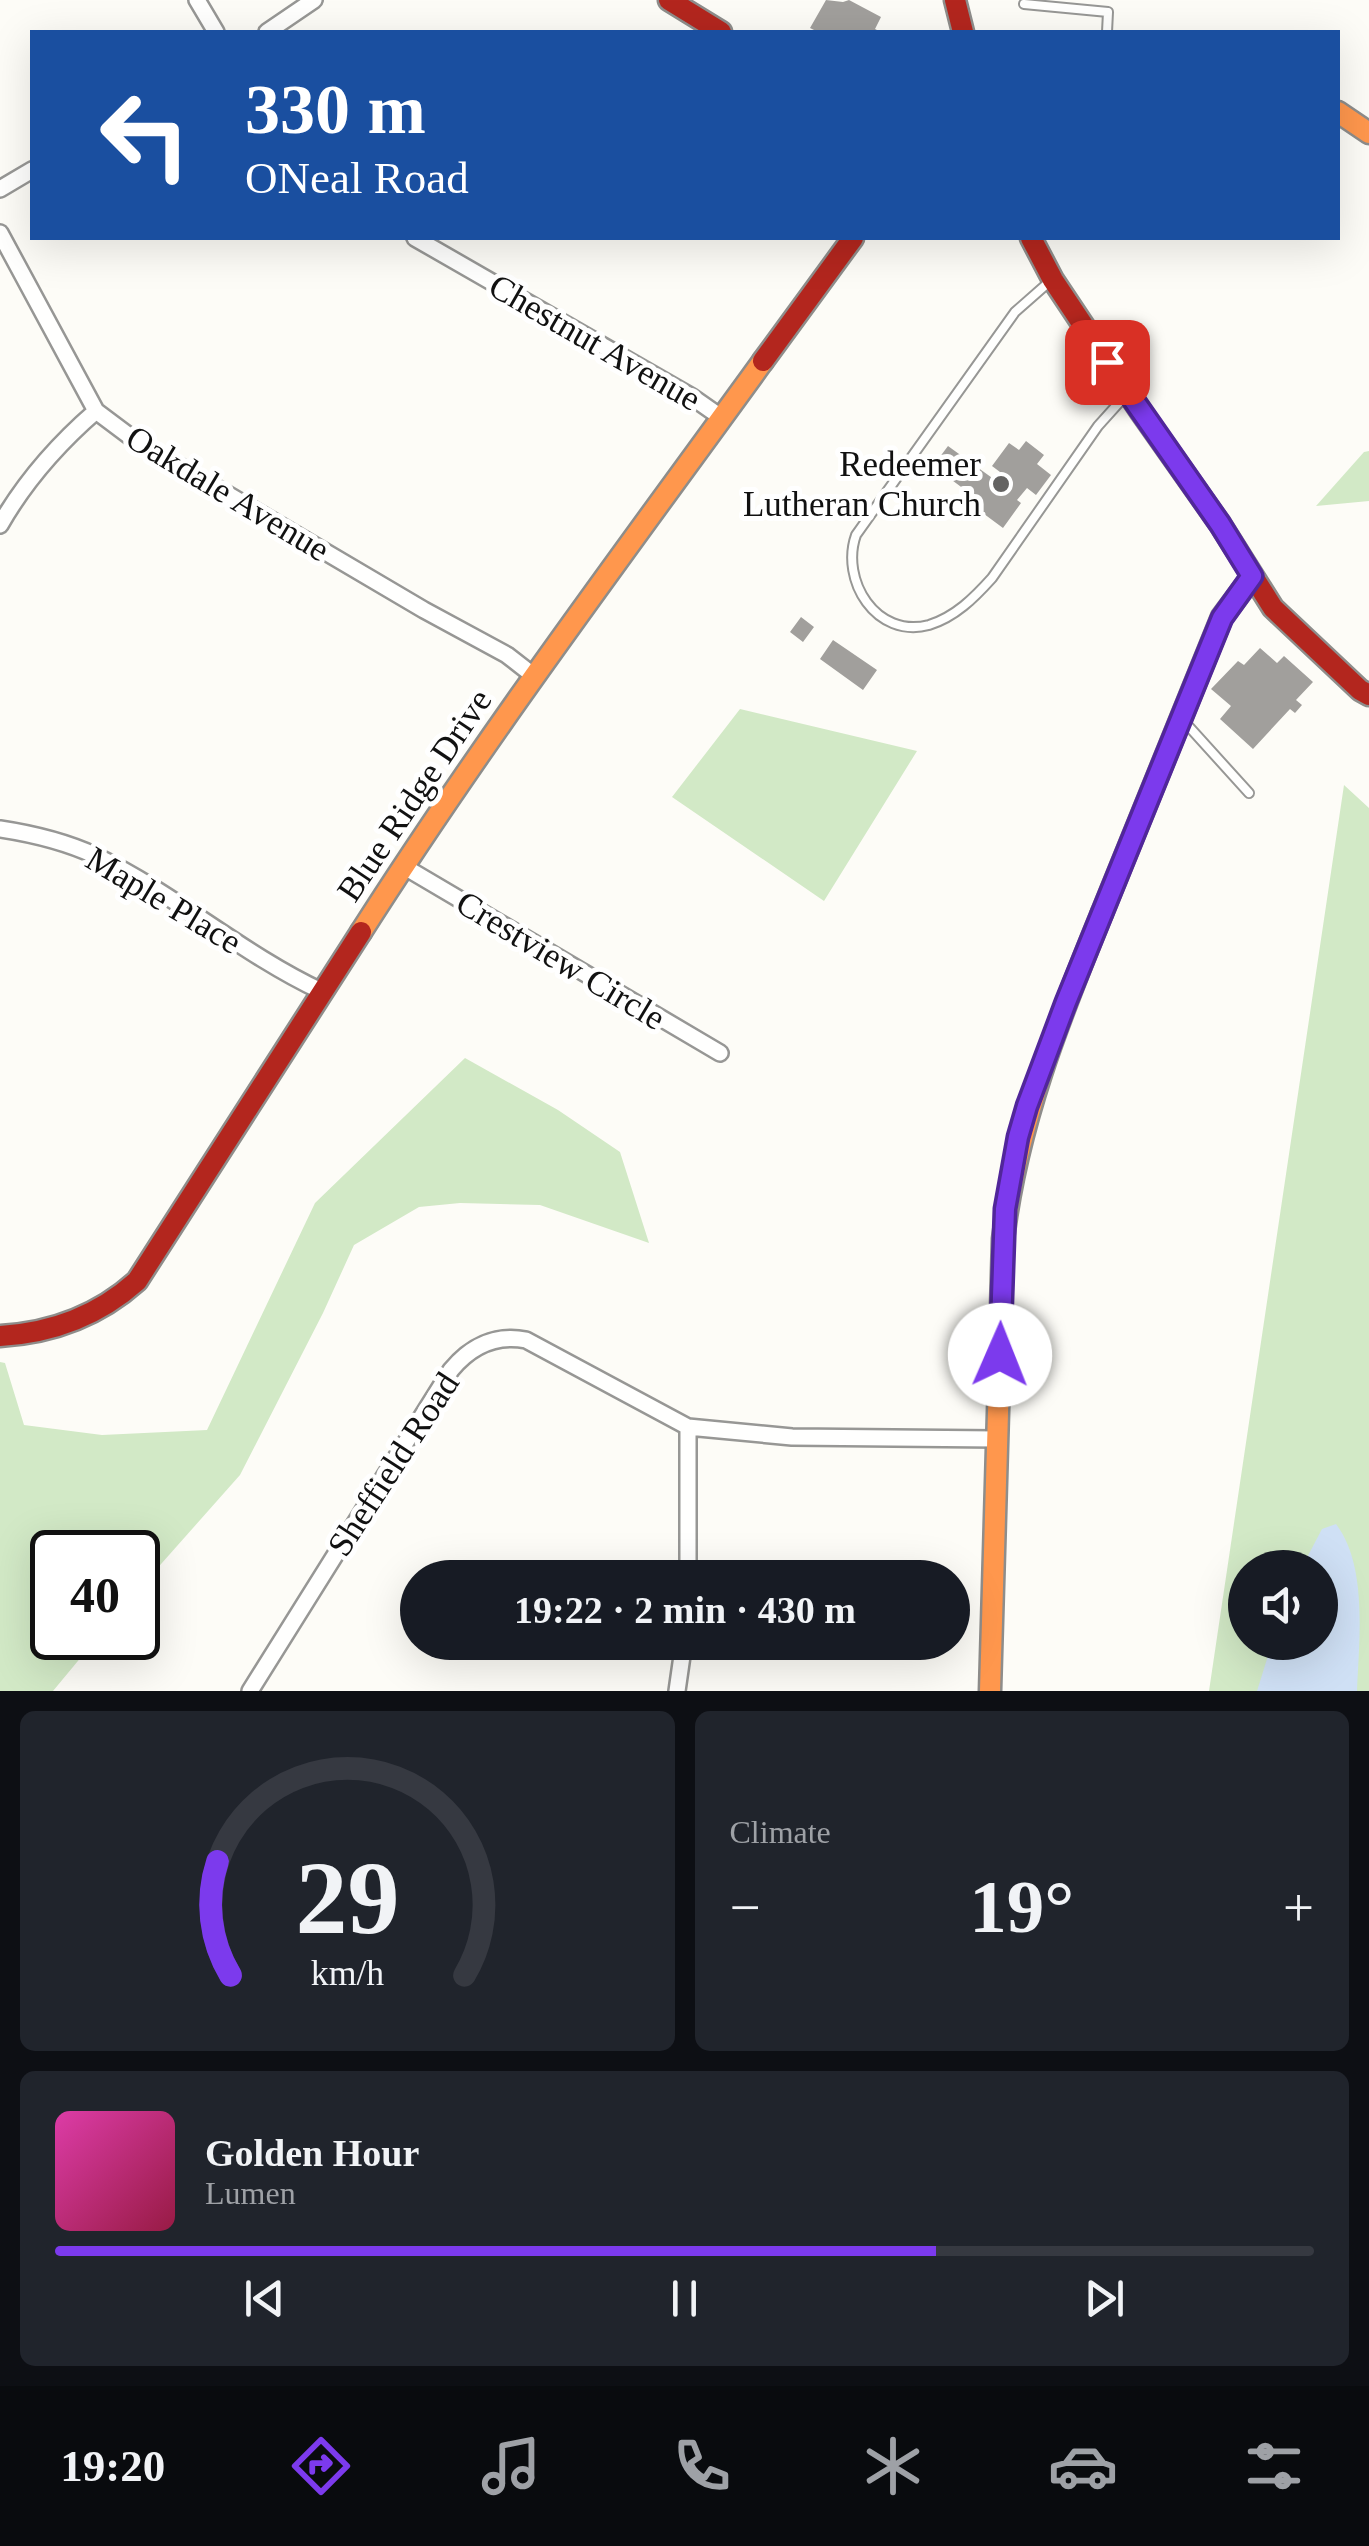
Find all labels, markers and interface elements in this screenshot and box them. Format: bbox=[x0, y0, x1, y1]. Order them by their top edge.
icon: left bbox=[80, 70, 210, 200]
text: 330 m bbox=[245, 71, 426, 148]
text: ONeal Road bbox=[245, 153, 469, 203]
street label: Chestnut Avenue bbox=[482, 266, 707, 419]
pin bbox=[1065, 320, 1150, 405]
icon: arrive bbox=[1080, 335, 1135, 390]
street label: Oakdale Avenue bbox=[119, 418, 336, 569]
place label: Redeemer Lutheran Church bbox=[743, 445, 981, 524]
marker: Redeemer Lutheran Church bbox=[990, 473, 1012, 495]
street label: Blue Ridge Drive bbox=[329, 682, 500, 909]
street label: Maple Place bbox=[79, 839, 248, 962]
street label: Crestview Circle bbox=[449, 883, 672, 1038]
position arrow bbox=[948, 1303, 1052, 1407]
street label: Sheffield Road bbox=[320, 1365, 467, 1563]
speed limit sign: 40 bbox=[30, 1530, 160, 1660]
map controls bbox=[1228, 1550, 1338, 1660]
button: sound bbox=[1228, 1550, 1338, 1660]
text: 19:22 · 2 min · 430 m bbox=[514, 1589, 856, 1631]
text: Climate bbox=[730, 1814, 831, 1850]
text: 29 bbox=[295, 1840, 399, 1955]
text: 19° bbox=[969, 1865, 1074, 1948]
text: − bbox=[730, 1877, 761, 1938]
text: + bbox=[1283, 1877, 1314, 1938]
text: km/h bbox=[311, 1953, 384, 1993]
text: Golden Hour bbox=[205, 2132, 419, 2174]
text: Lumen bbox=[205, 2175, 296, 2211]
icon: previous bbox=[237, 2271, 292, 2326]
icon: pause bbox=[657, 2271, 712, 2326]
icon: next bbox=[1077, 2271, 1132, 2326]
icon: directions bbox=[286, 2431, 356, 2501]
icon: music bbox=[476, 2431, 546, 2501]
icon: phone bbox=[667, 2431, 737, 2501]
icon: climate bbox=[858, 2431, 928, 2501]
icon: car bbox=[1048, 2431, 1118, 2501]
icon: filters bbox=[1239, 2431, 1309, 2501]
text: 19:20 bbox=[60, 2441, 165, 2491]

